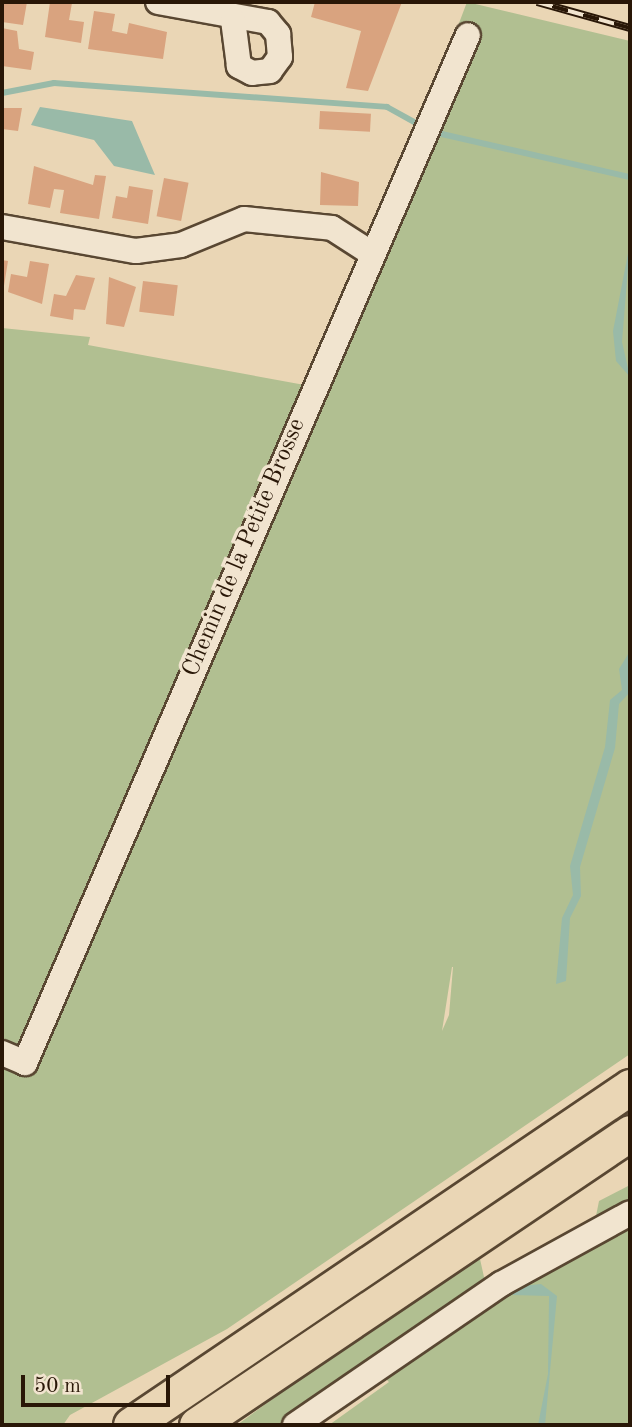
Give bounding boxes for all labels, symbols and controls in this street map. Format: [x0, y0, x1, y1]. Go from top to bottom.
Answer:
street label: Chemin de la Petite Brosse [177, 414, 313, 682]
scale bar [24, 1360, 173, 1404]
text: 50 m [34, 1376, 81, 1397]

